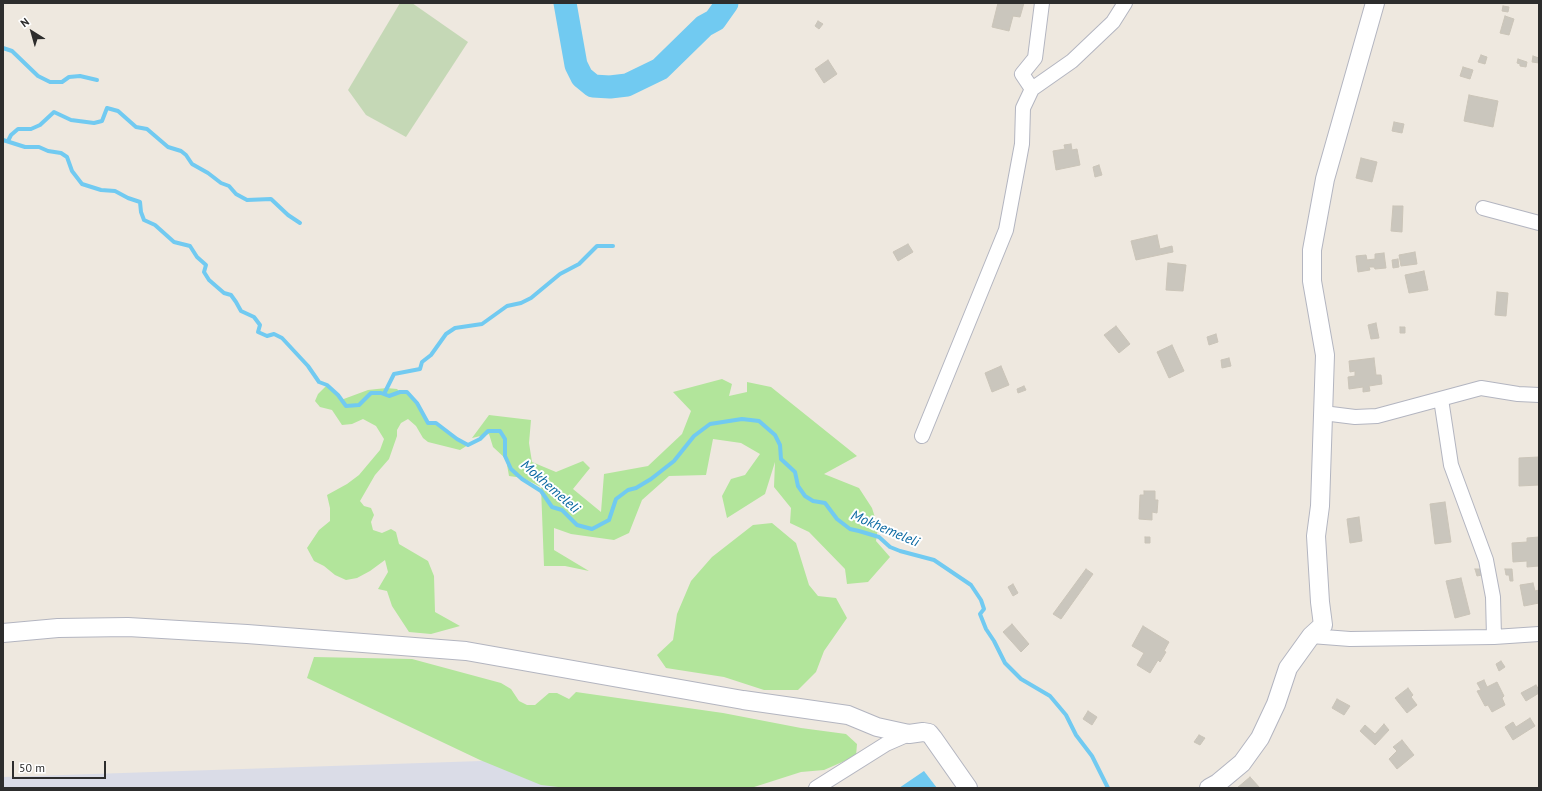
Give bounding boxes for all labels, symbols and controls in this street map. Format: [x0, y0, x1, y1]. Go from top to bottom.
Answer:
north arrow [12, 12, 52, 52]
text: N [18, 15, 32, 30]
water label: Mokhemeleli [517, 457, 583, 517]
water label: Mokhemeleli [848, 507, 922, 551]
scale bar [14, 753, 108, 779]
text: 50 m [19, 760, 45, 775]

